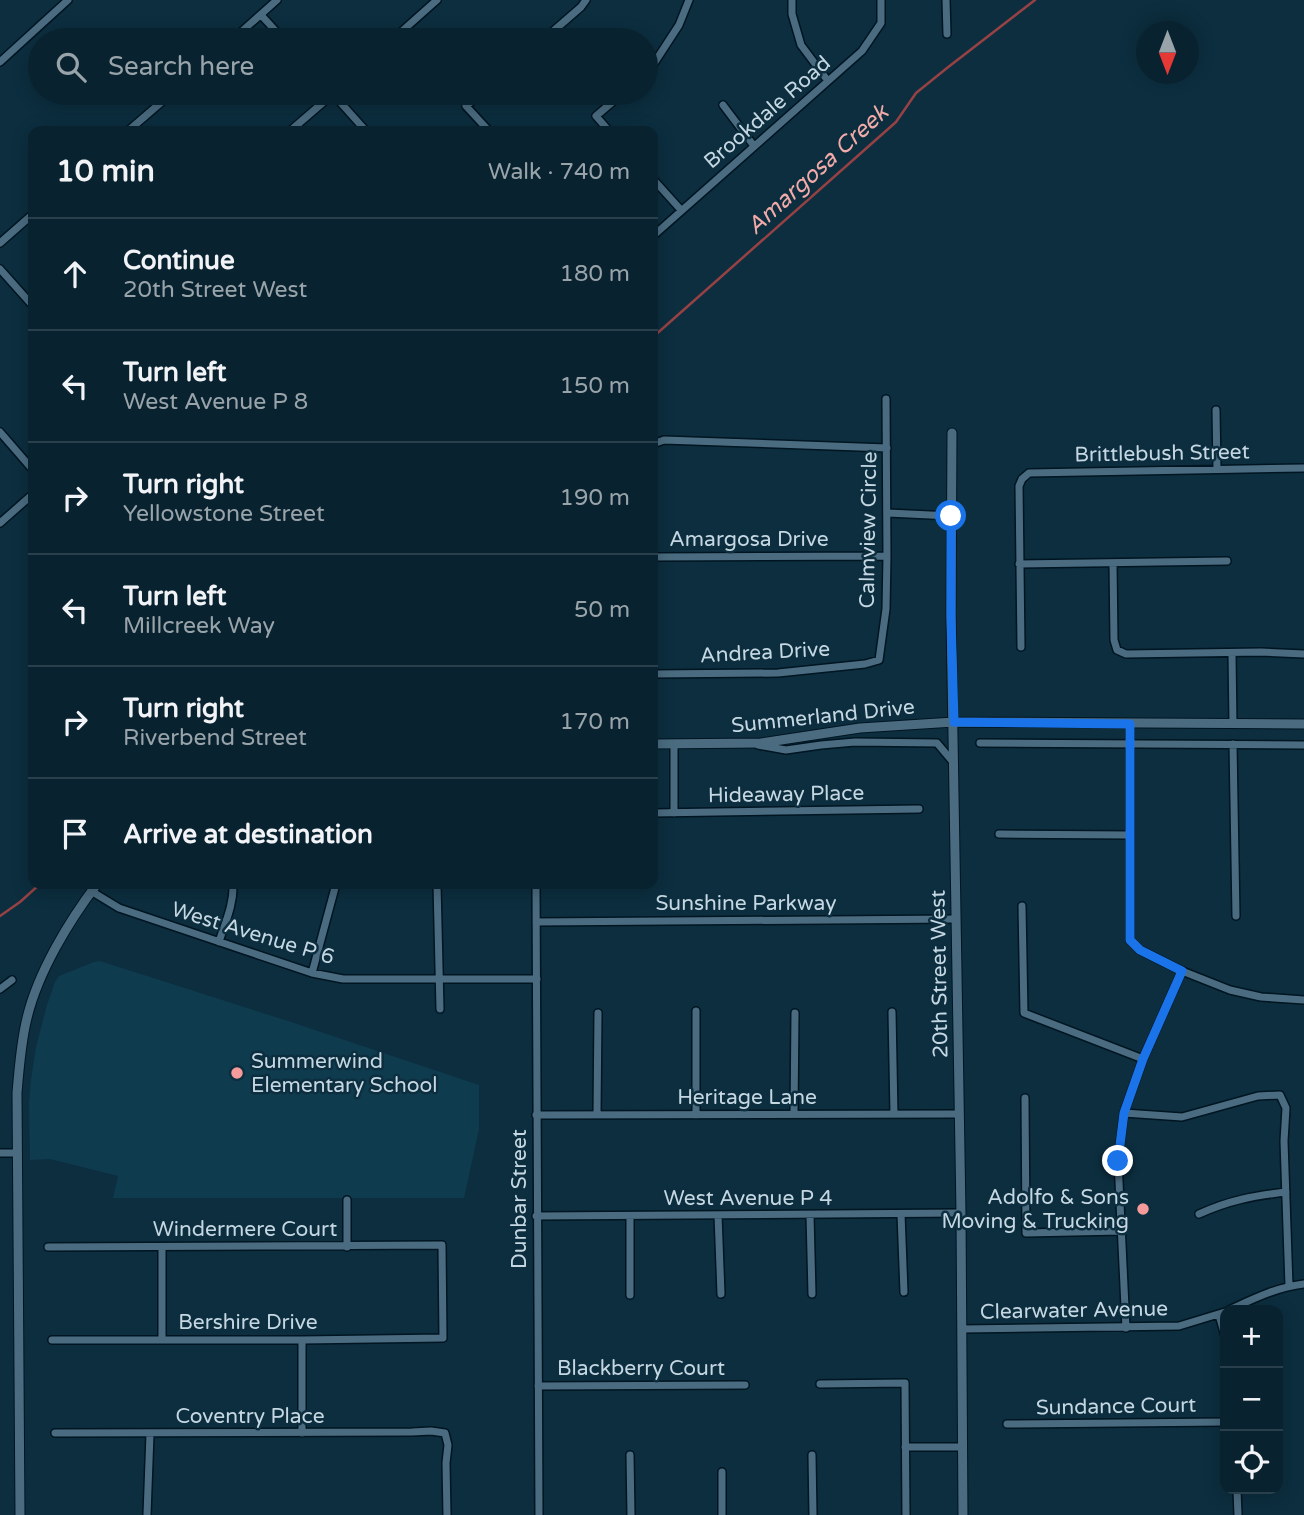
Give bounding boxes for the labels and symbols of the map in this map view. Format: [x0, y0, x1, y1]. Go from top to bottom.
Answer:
north arrow [1136, 21, 1199, 84]
street label: Brookdale Road [699, 51, 836, 174]
water label: Amargosa Creek [741, 98, 895, 241]
street label: Brittlebush Street [1074, 439, 1250, 468]
street label: Calmview Circle [855, 451, 882, 609]
route start [935, 500, 966, 531]
street label: Amargosa Drive [669, 527, 829, 552]
street label: Andrea Drive [699, 637, 831, 668]
street label: Summerland Drive [730, 694, 916, 739]
street label: Hideaway Place [708, 781, 865, 808]
street label: 20th Street West [926, 890, 953, 1058]
street label: Sunshine Parkway [656, 891, 836, 916]
street label: West Avenue P 6 [168, 897, 337, 970]
place label: Summerwind Elementary School [251, 1049, 438, 1098]
marker: Summerwind Elementary School [229, 1065, 245, 1081]
street label: Heritage Lane [677, 1085, 817, 1110]
street label: Dunbar Street [507, 1129, 532, 1269]
route end [1102, 1145, 1133, 1176]
place label: Adolfo & Sons Moving & Trucking [941, 1185, 1129, 1234]
street label: West Avenue P 4 [663, 1186, 833, 1211]
marker: Adolfo & Sons Moving & Trucking [1135, 1201, 1151, 1217]
street label: Windermere Court [153, 1217, 337, 1242]
street label: Clearwater Avenue [980, 1296, 1168, 1325]
street label: Bershire Drive [178, 1310, 318, 1335]
street label: Blackberry Court [557, 1356, 725, 1381]
street label: Sundance Court [1036, 1393, 1196, 1420]
street label: Coventry Place [175, 1404, 325, 1429]

